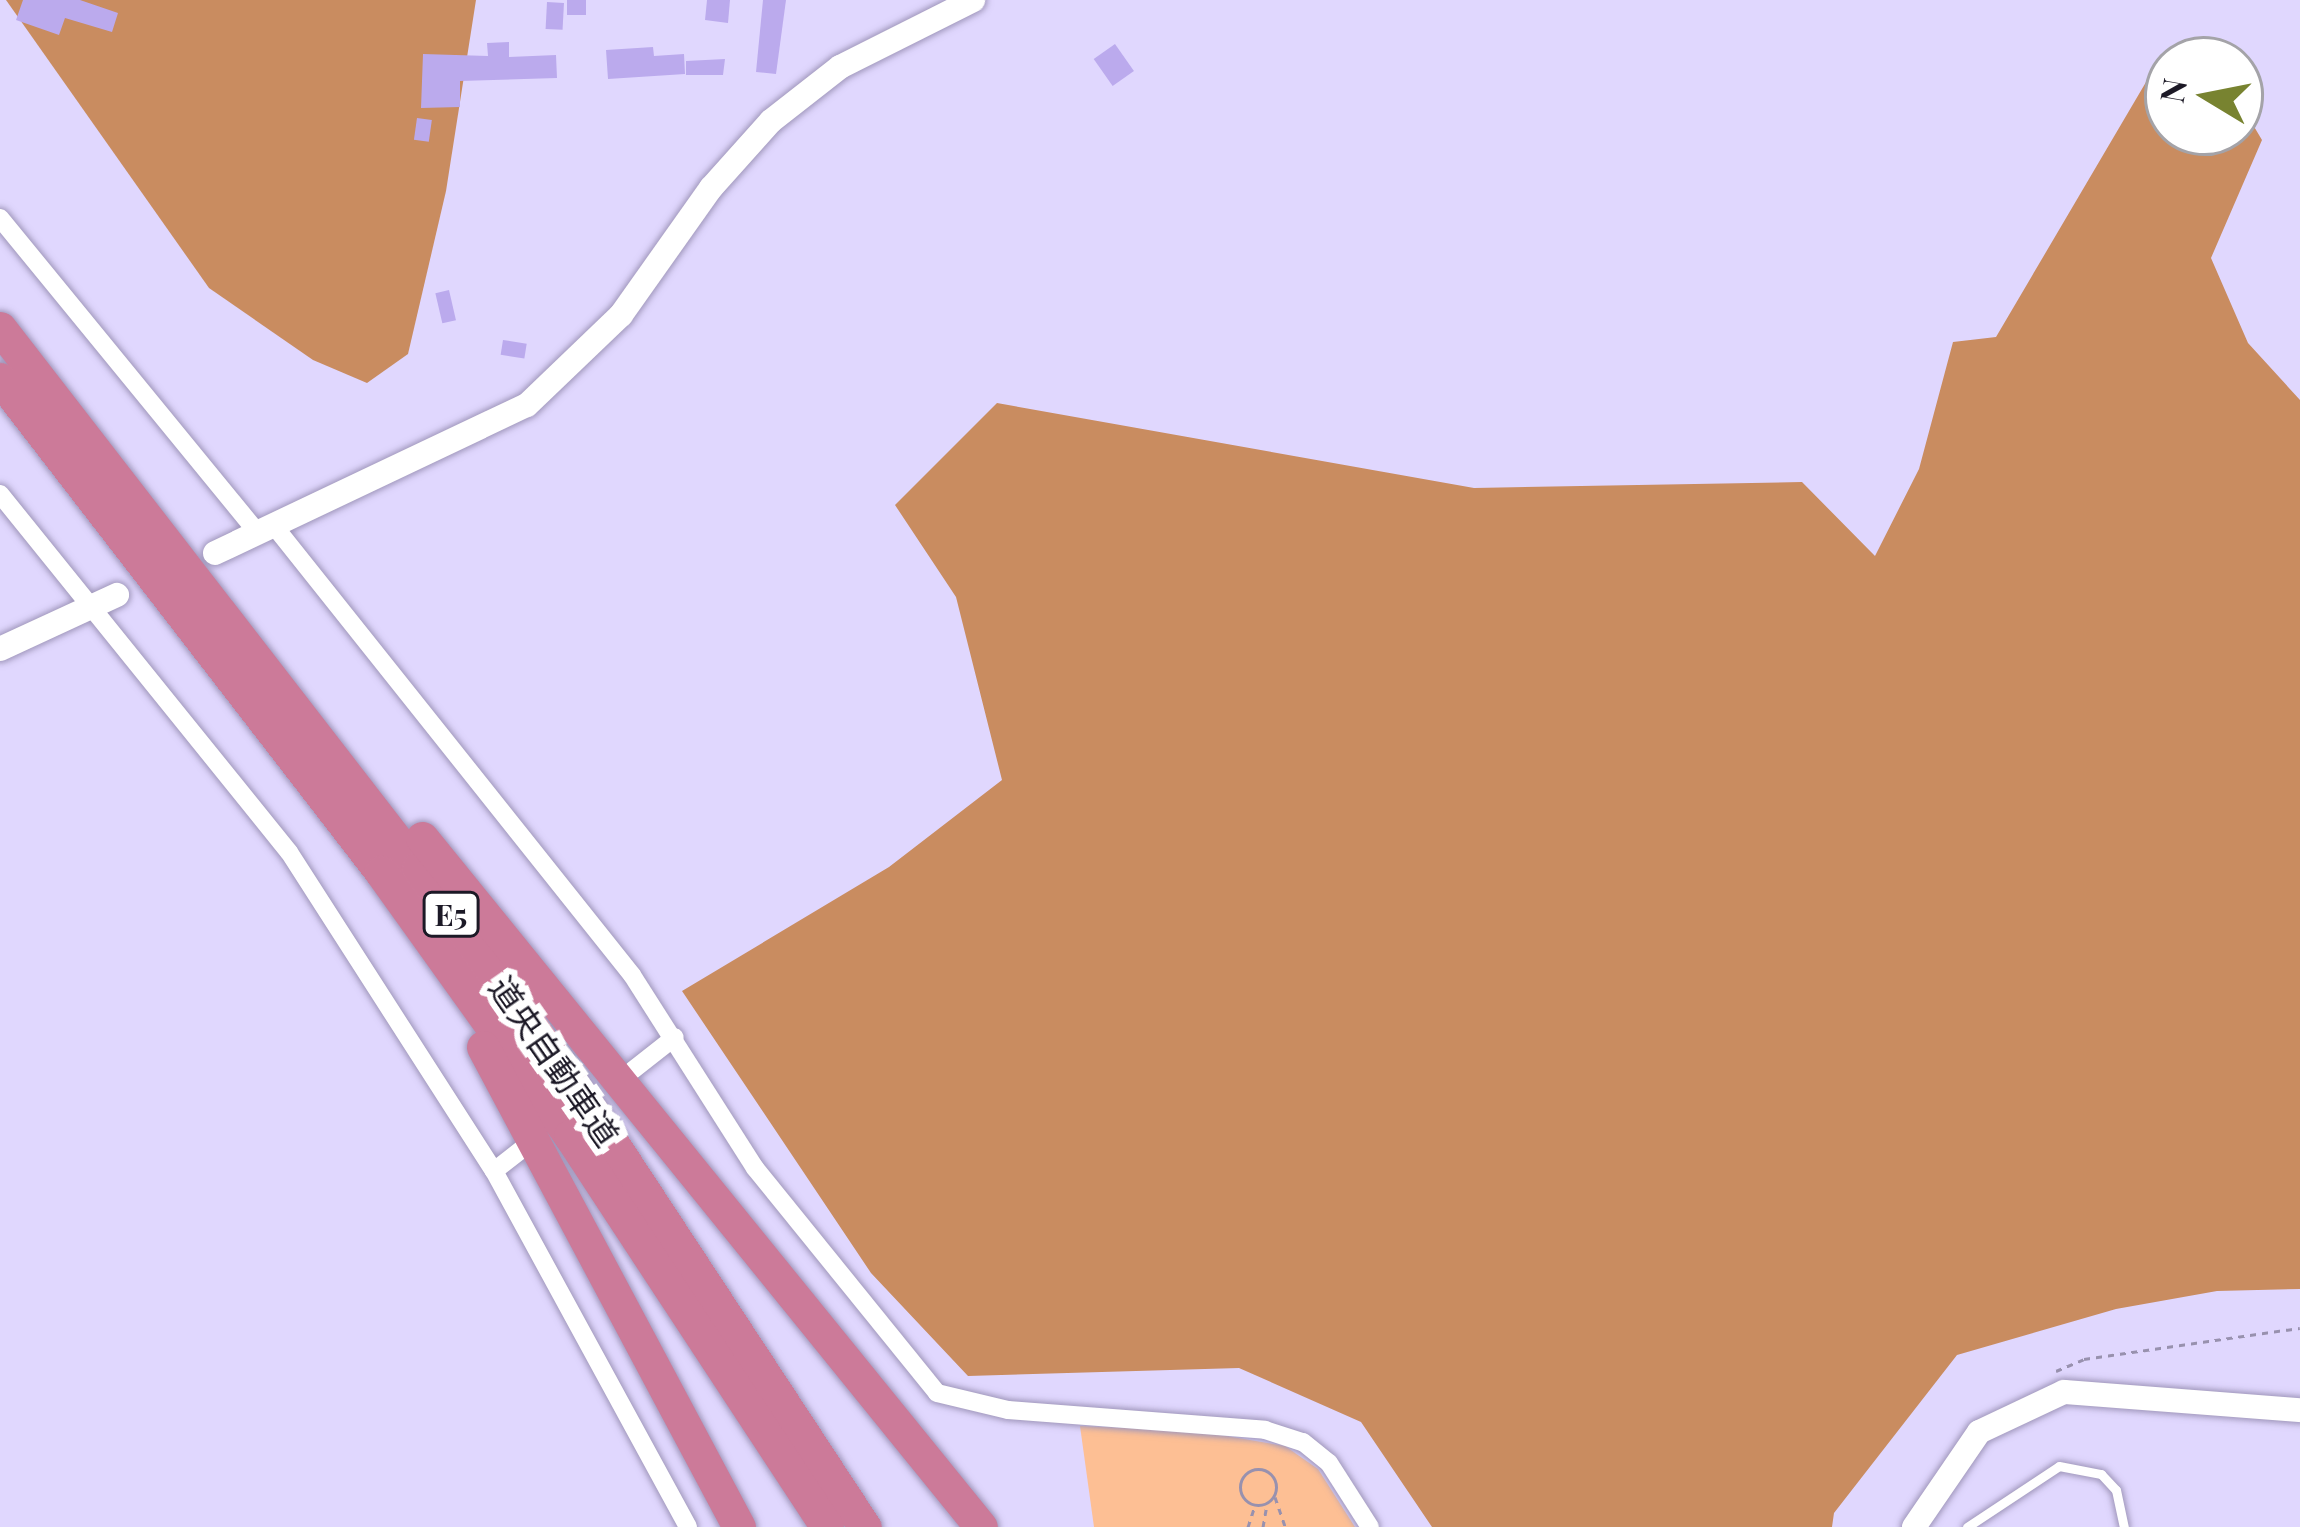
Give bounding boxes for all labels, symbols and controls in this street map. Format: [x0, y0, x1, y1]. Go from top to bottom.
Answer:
north arrow [2144, 36, 2264, 156]
text: N [2148, 75, 2195, 106]
road number: E5 [421, 890, 481, 938]
street label: 道央自動車道 [482, 969, 628, 1153]

